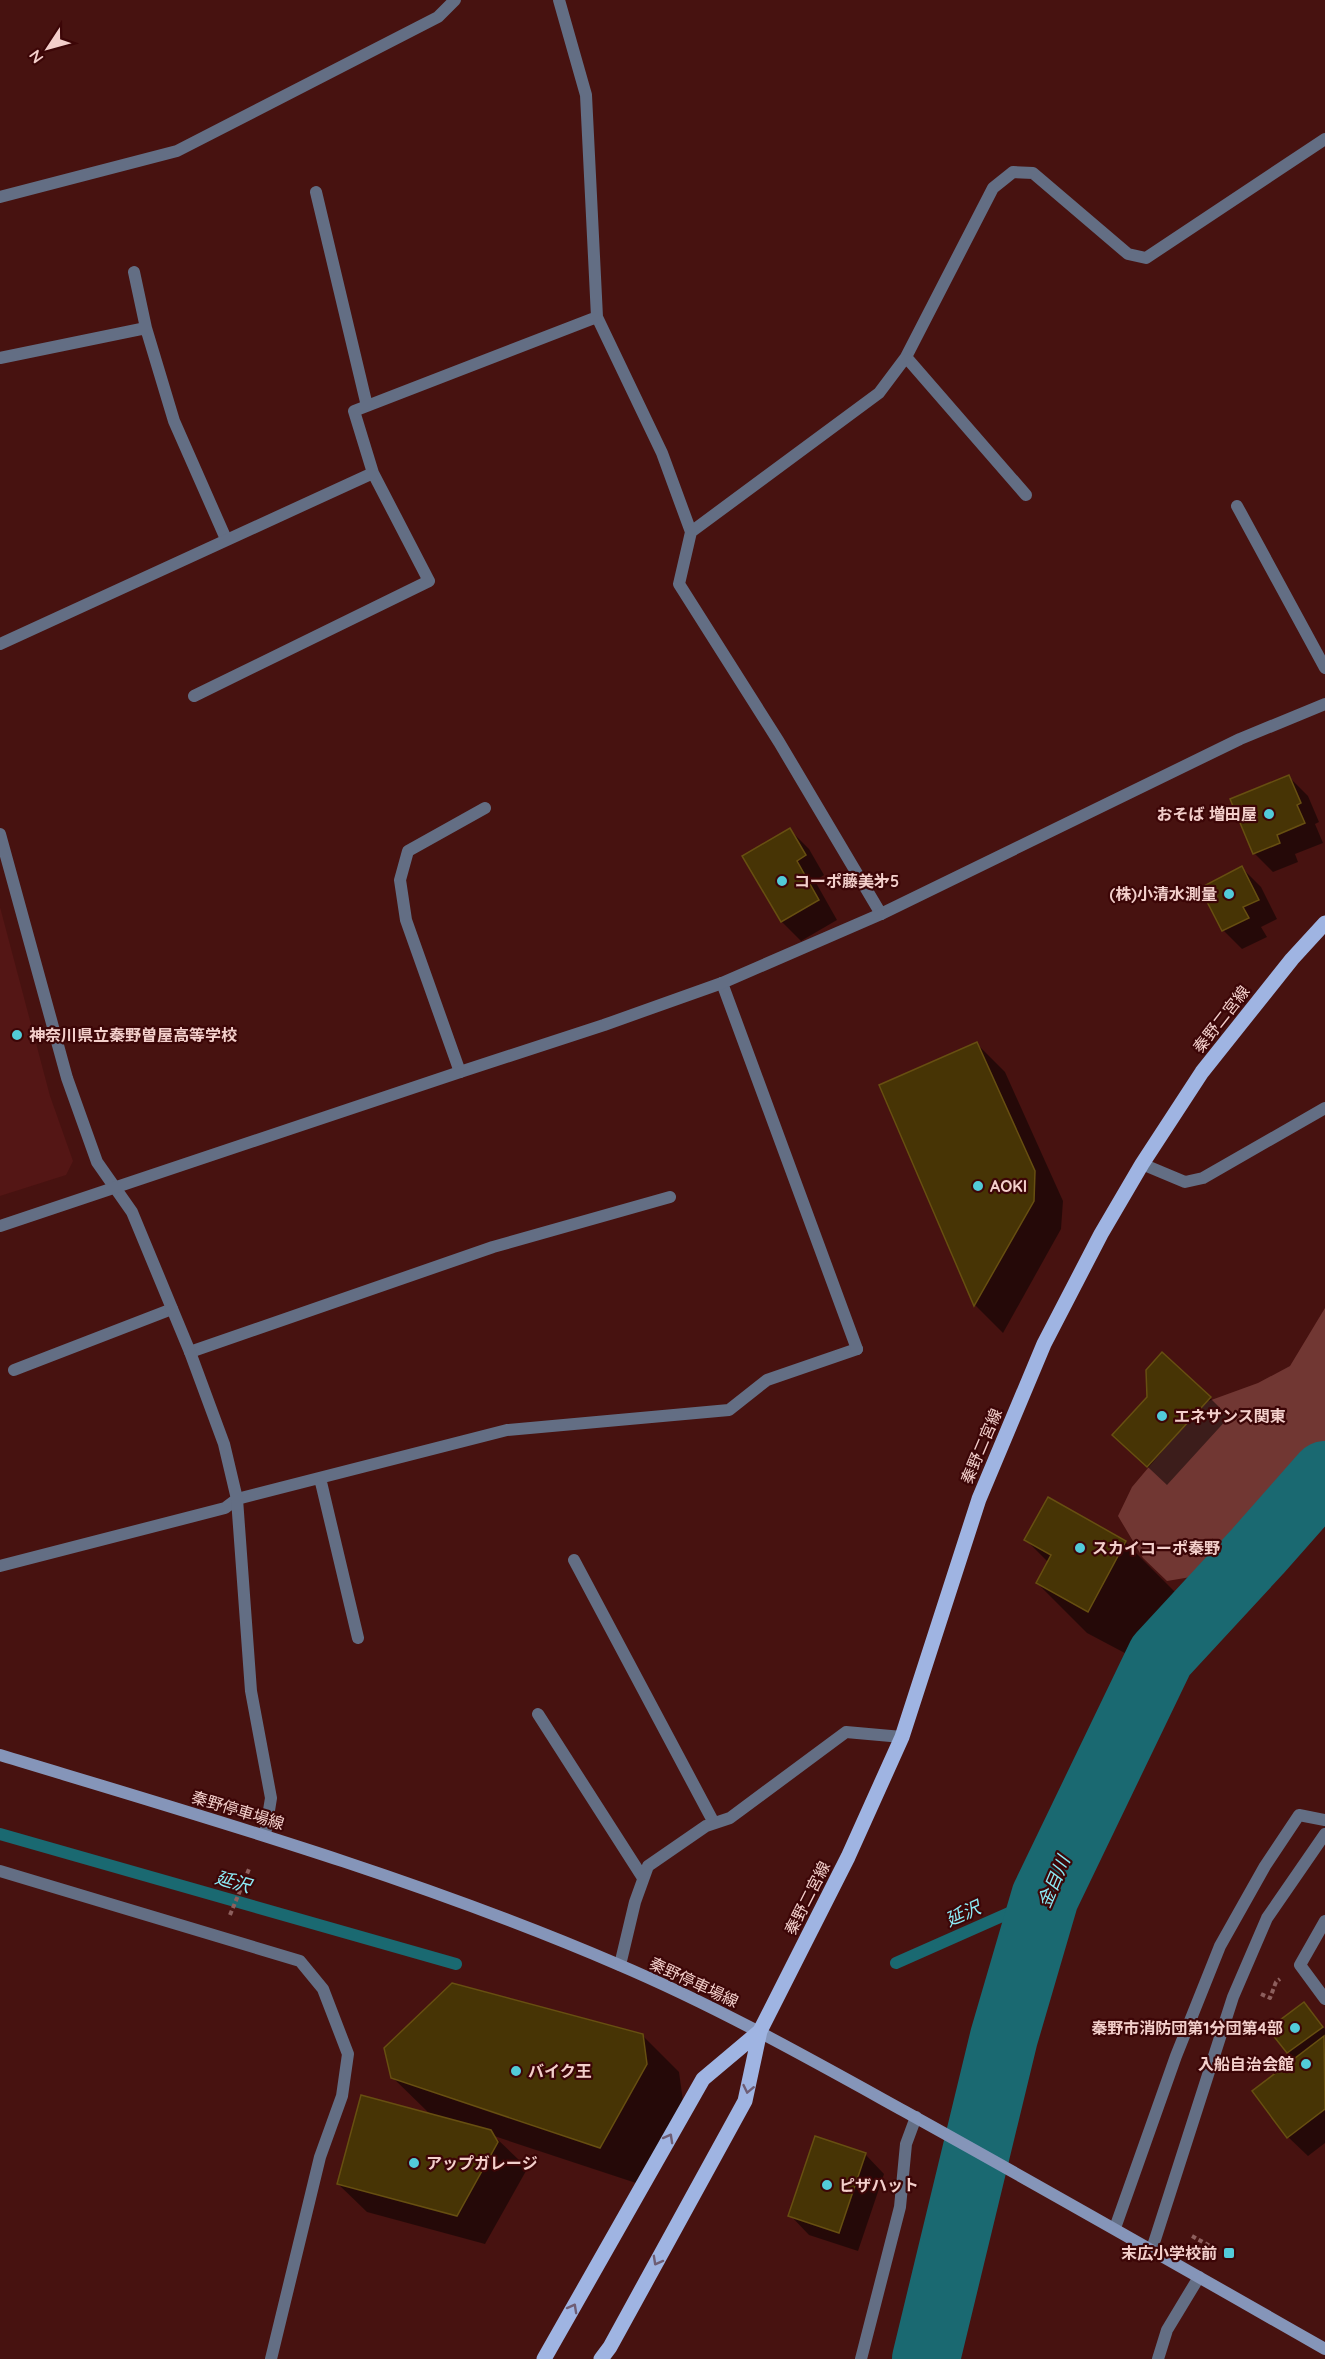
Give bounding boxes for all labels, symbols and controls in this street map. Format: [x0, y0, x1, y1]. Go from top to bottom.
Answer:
north arrow [18, 18, 78, 78]
text: N [24, 46, 47, 67]
place label: おそば 増田屋 [1157, 804, 1257, 824]
marker: おそば 増田屋 [1262, 807, 1276, 821]
place label: コーポ藤美㐧5 [794, 871, 899, 891]
marker: コーポ藤美㐧5 [775, 874, 789, 888]
place label: (株)小清水測量 [1110, 884, 1217, 904]
marker: (株)小清水測量 [1222, 887, 1236, 901]
street label: 秦野二宮線 [1188, 981, 1254, 1057]
place label: 神奈川県立秦野曽屋高等学校 [29, 1025, 237, 1045]
marker: 神奈川県立秦野曽屋高等学校 [10, 1028, 24, 1042]
place label: AOKI [990, 1176, 1027, 1196]
marker: AOKI [971, 1179, 985, 1193]
street label: 秦野二宮線 [956, 1405, 1006, 1487]
place label: エネサンス関東 [1174, 1406, 1286, 1426]
marker: エネサンス関東 [1155, 1409, 1169, 1423]
place label: スカイコーポ秦野 [1092, 1538, 1220, 1558]
marker: スカイコーポ秦野 [1073, 1541, 1087, 1555]
street label: 秦野停車場線 [189, 1786, 287, 1834]
water label: 金目川 [1032, 1851, 1075, 1911]
street label: 秦野二宮線 [780, 1858, 834, 1938]
water label: 延沢 [213, 1866, 256, 1898]
water label: 延沢 [942, 1895, 986, 1931]
street label: 秦野停車場線 [646, 1953, 742, 2011]
place label: 秦野市消防団第1分団第4部 [1091, 2018, 1283, 2038]
marker: 秦野市消防団第1分団第4部 [1288, 2021, 1302, 2035]
place label: 入船自治会館 [1198, 2054, 1294, 2074]
marker: 入船自治会館 [1299, 2057, 1313, 2071]
place label: バイク王 [528, 2061, 592, 2081]
marker: バイク王 [509, 2064, 523, 2078]
one-way arrow [742, 2083, 755, 2093]
one-way arrow [662, 2134, 673, 2144]
place label: アップガレージ [426, 2153, 538, 2173]
marker: アップガレージ [407, 2156, 421, 2170]
place label: ピザハット [839, 2175, 919, 2195]
marker: ピザハット [820, 2178, 834, 2192]
place label: 末広小学校前 [1121, 2243, 1217, 2263]
marker: 末広小学校前 [1222, 2246, 1236, 2260]
one-way arrow [653, 2255, 665, 2265]
one-way arrow [566, 2304, 577, 2314]

